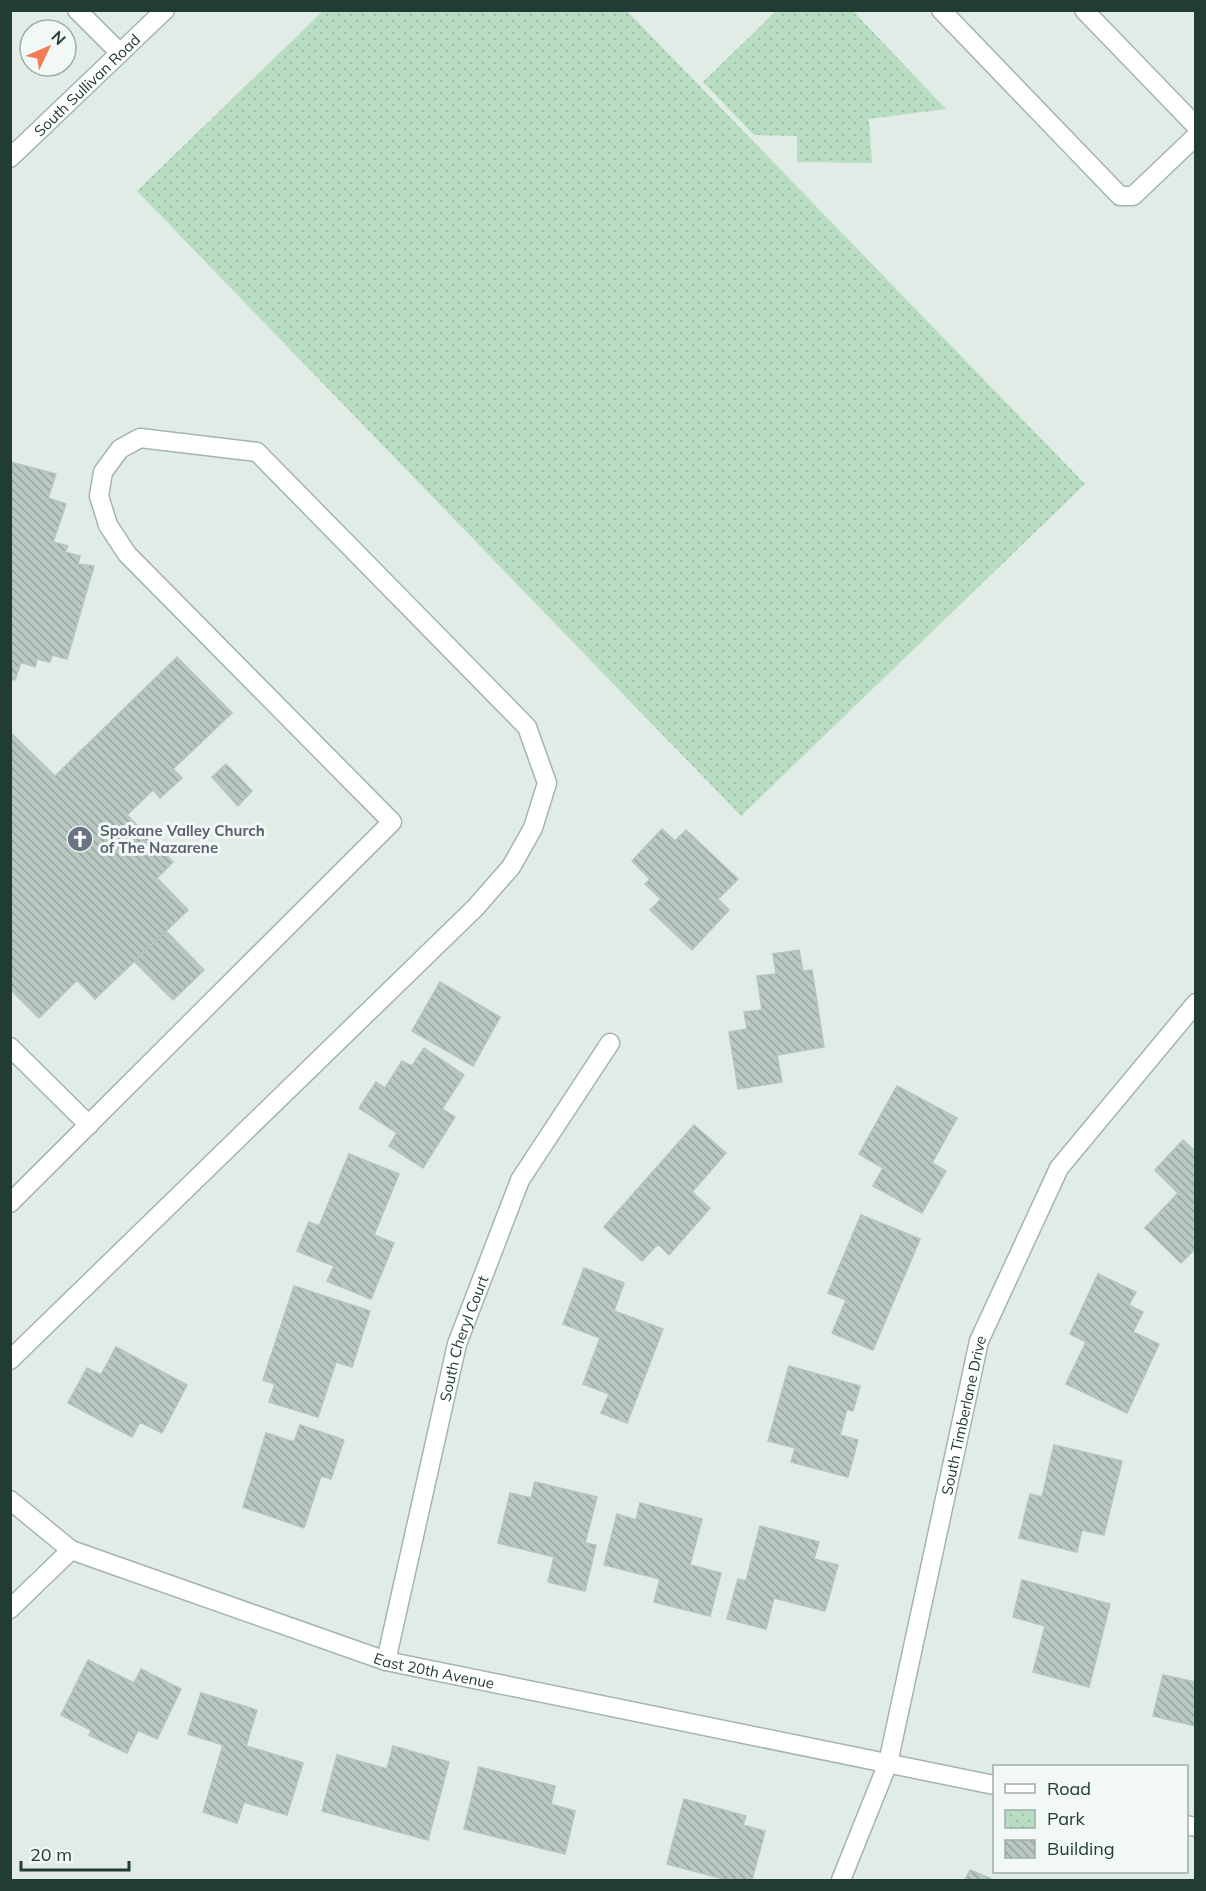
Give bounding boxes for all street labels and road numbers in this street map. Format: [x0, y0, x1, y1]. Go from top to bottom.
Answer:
street label: South Sullivan Road [30, 30, 144, 140]
street label: South Cheryl Court [435, 1273, 492, 1403]
street label: South Timberlane Drive [937, 1332, 990, 1497]
street label: East 20th Avenue [371, 1648, 496, 1692]

